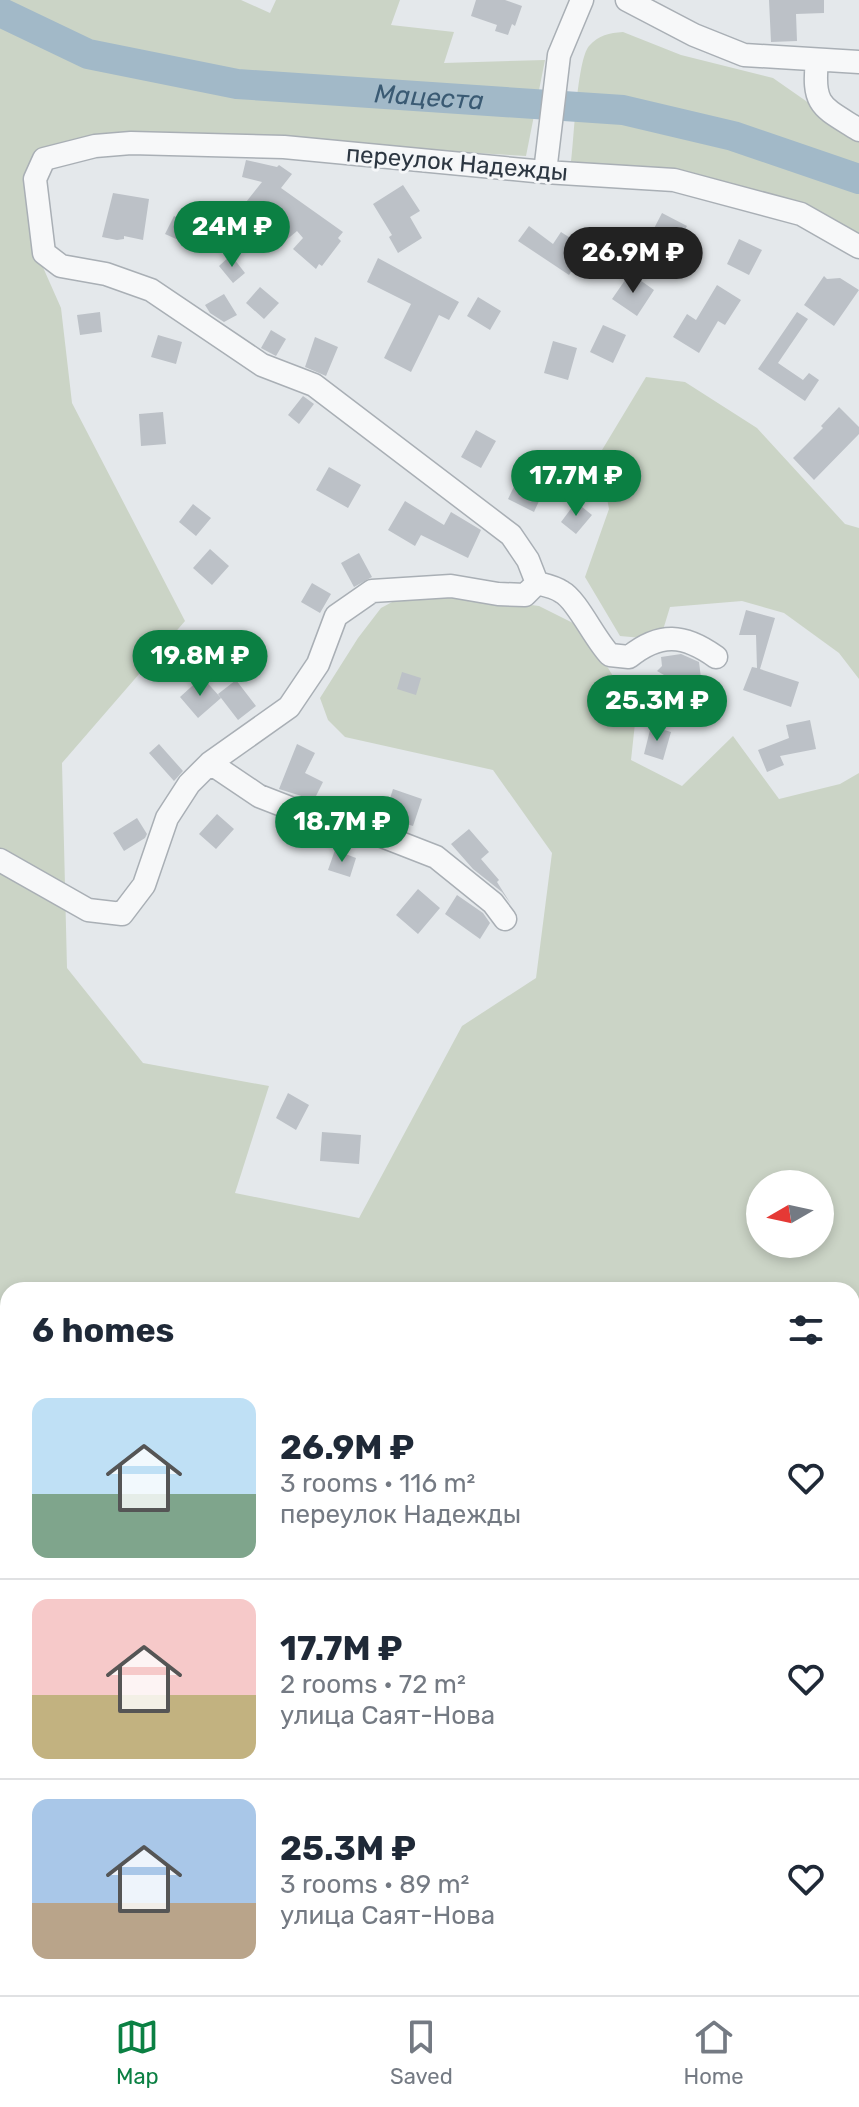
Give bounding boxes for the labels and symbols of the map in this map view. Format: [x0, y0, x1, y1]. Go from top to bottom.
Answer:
water label: Мацеста [373, 78, 485, 116]
street label: переулок Надежды [345, 139, 569, 187]
pin: 24M ₽ [176, 201, 288, 269]
pin: 26.9M ₽ [559, 227, 707, 295]
pin: 17.7M ₽ [502, 450, 650, 518]
pin: 19.8M ₽ [126, 630, 274, 698]
pin: 25.3M ₽ [583, 675, 731, 743]
pin: 18.7M ₽ [268, 796, 416, 864]
north arrow [746, 1170, 834, 1258]

